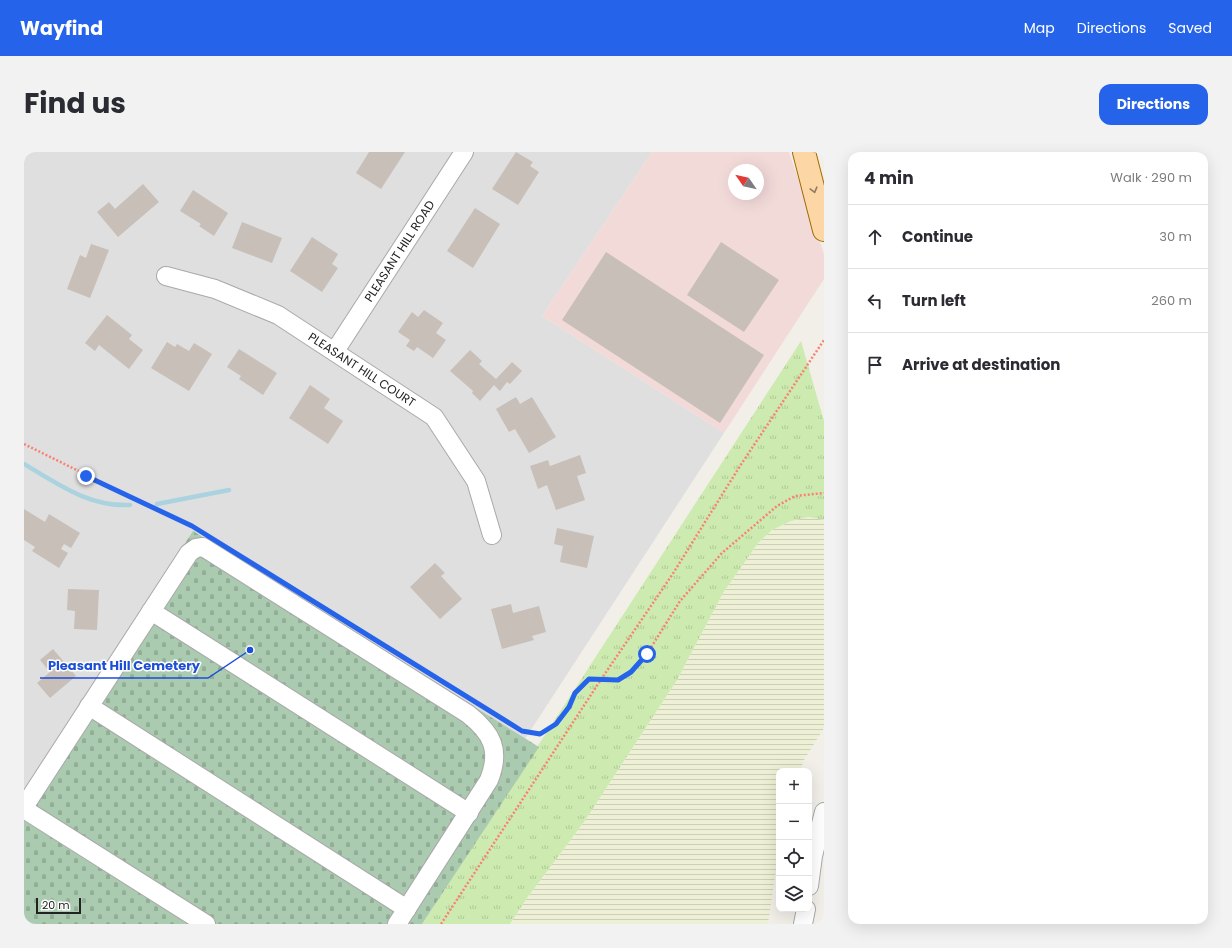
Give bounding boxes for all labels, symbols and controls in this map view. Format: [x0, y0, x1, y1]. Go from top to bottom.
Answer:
text: Wayfind [20, 15, 103, 42]
text: Map [1024, 18, 1055, 38]
text: Directions [1077, 18, 1146, 38]
text: Saved [1168, 18, 1212, 38]
text: Find us [24, 84, 126, 123]
button: Directions [1099, 84, 1208, 125]
north arrow [728, 164, 764, 200]
text: 4 min [864, 166, 914, 190]
text: Walk · 290 m [1110, 168, 1192, 187]
one-way arrow [809, 187, 817, 193]
street label: PLEASANT HILL ROAD [360, 197, 438, 305]
icon: ahead [864, 226, 886, 248]
text: Continue [902, 226, 973, 247]
text: 30 m [1159, 227, 1192, 246]
icon: left [864, 290, 886, 312]
text: Turn left [902, 290, 966, 311]
text: 260 m [1151, 291, 1192, 310]
street label: PLEASANT HILL COURT [305, 328, 420, 411]
icon: arrive [864, 354, 886, 376]
text: Arrive at destination [902, 354, 1060, 375]
route end [77, 467, 95, 485]
route start [638, 645, 656, 663]
callout: Pleasant Hill Cemetery [40, 653, 208, 678]
text: Pleasant Hill Cemetery [48, 656, 201, 675]
map controls [776, 768, 812, 912]
button: + [776, 768, 812, 804]
button: − [776, 804, 812, 840]
button: locate [776, 840, 812, 876]
button: layers [776, 876, 812, 912]
scale bar [36, 896, 81, 915]
text: 20 m [42, 897, 70, 913]

